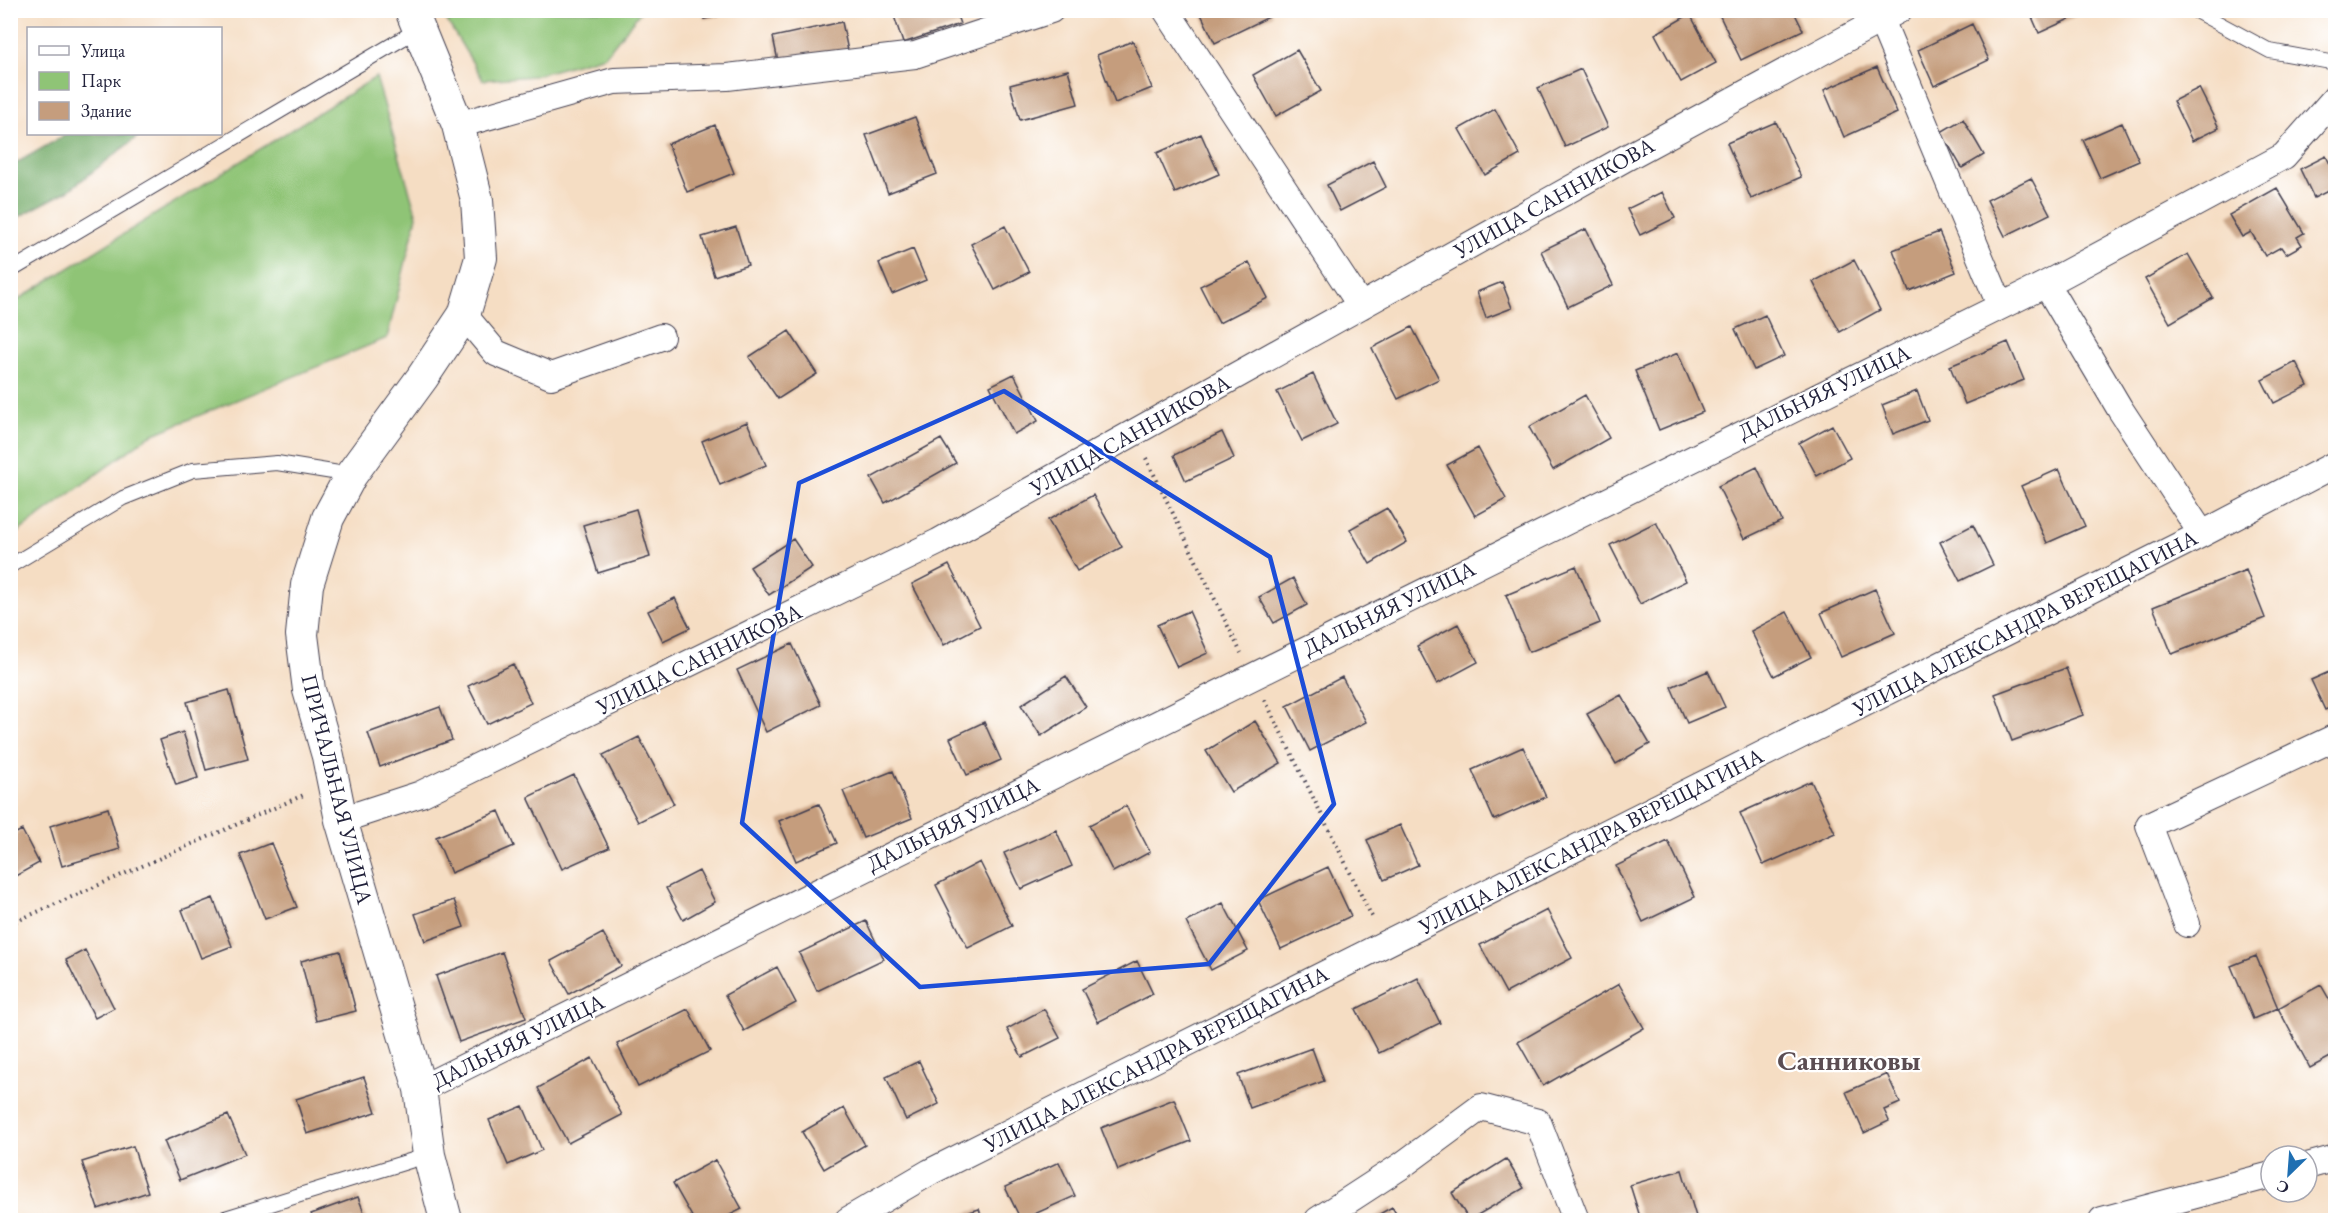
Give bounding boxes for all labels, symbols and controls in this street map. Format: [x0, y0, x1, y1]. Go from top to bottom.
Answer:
legend [27, 27, 222, 135]
text: Улица [80, 39, 126, 62]
text: Парк [81, 69, 121, 92]
text: Здание [81, 99, 131, 122]
street label: УЛИЦА САННИКОВА [1448, 130, 1660, 266]
street label: ДАЛЬНЯЯ УЛИЦА [1733, 337, 1916, 446]
street label: УЛИЦА САННИКОВА [1024, 367, 1236, 503]
street label: УЛИЦА АЛЕКСАНДРА ВЕРЕЩАГИНА [1847, 523, 2203, 723]
street label: ДАЛЬНЯЯ УЛИЦА [1298, 553, 1481, 662]
street label: УЛИЦА САННИКОВА [591, 596, 807, 722]
street label: ПРИЧАЛЬНАЯ УЛИЦА [294, 671, 380, 908]
street label: УЛИЦА АЛЕКСАНДРА ВЕРЕЩАГИНА [1413, 741, 1769, 941]
street label: ДАЛЬНЯЯ УЛИЦА [862, 769, 1045, 878]
street label: УЛИЦА АЛЕКСАНДРА ВЕРЕЩАГИНА [978, 959, 1334, 1159]
street label: ДАЛЬНЯЯ УЛИЦА [427, 986, 610, 1095]
district label: Санниковы [1777, 1042, 1921, 1078]
north arrow [2259, 1144, 2319, 1204]
text: С [2273, 1175, 2292, 1199]

